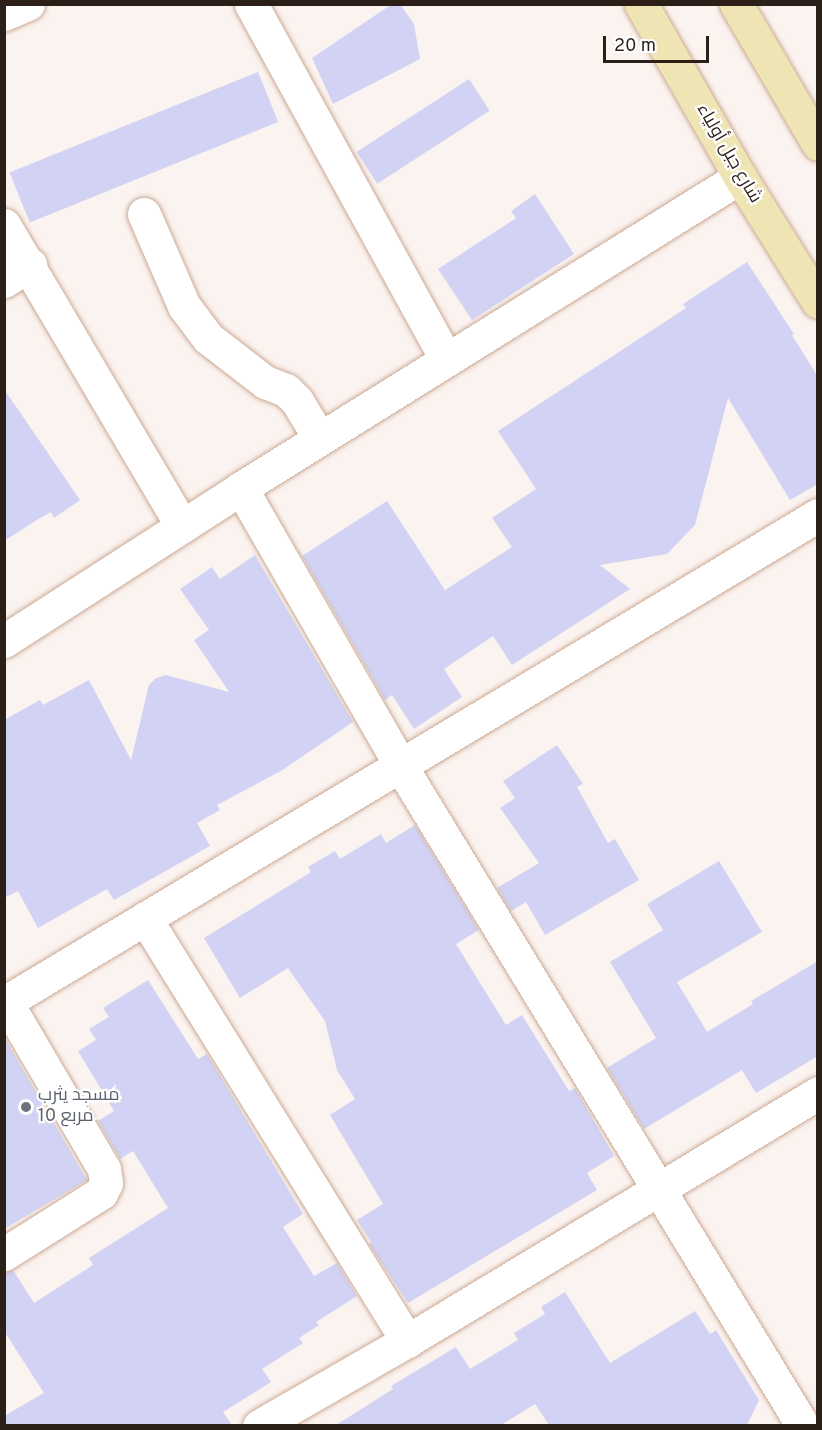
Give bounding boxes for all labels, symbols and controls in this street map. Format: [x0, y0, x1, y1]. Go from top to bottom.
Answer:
scale bar [606, 24, 712, 62]
text: 20 m [614, 35, 656, 58]
street label: شارع جبل أولياء [691, 100, 765, 208]
place label: مسجد يثرب مربع 10 [38, 1086, 119, 1128]
marker: مسجد يثرب مربع 10 [19, 1100, 33, 1114]

